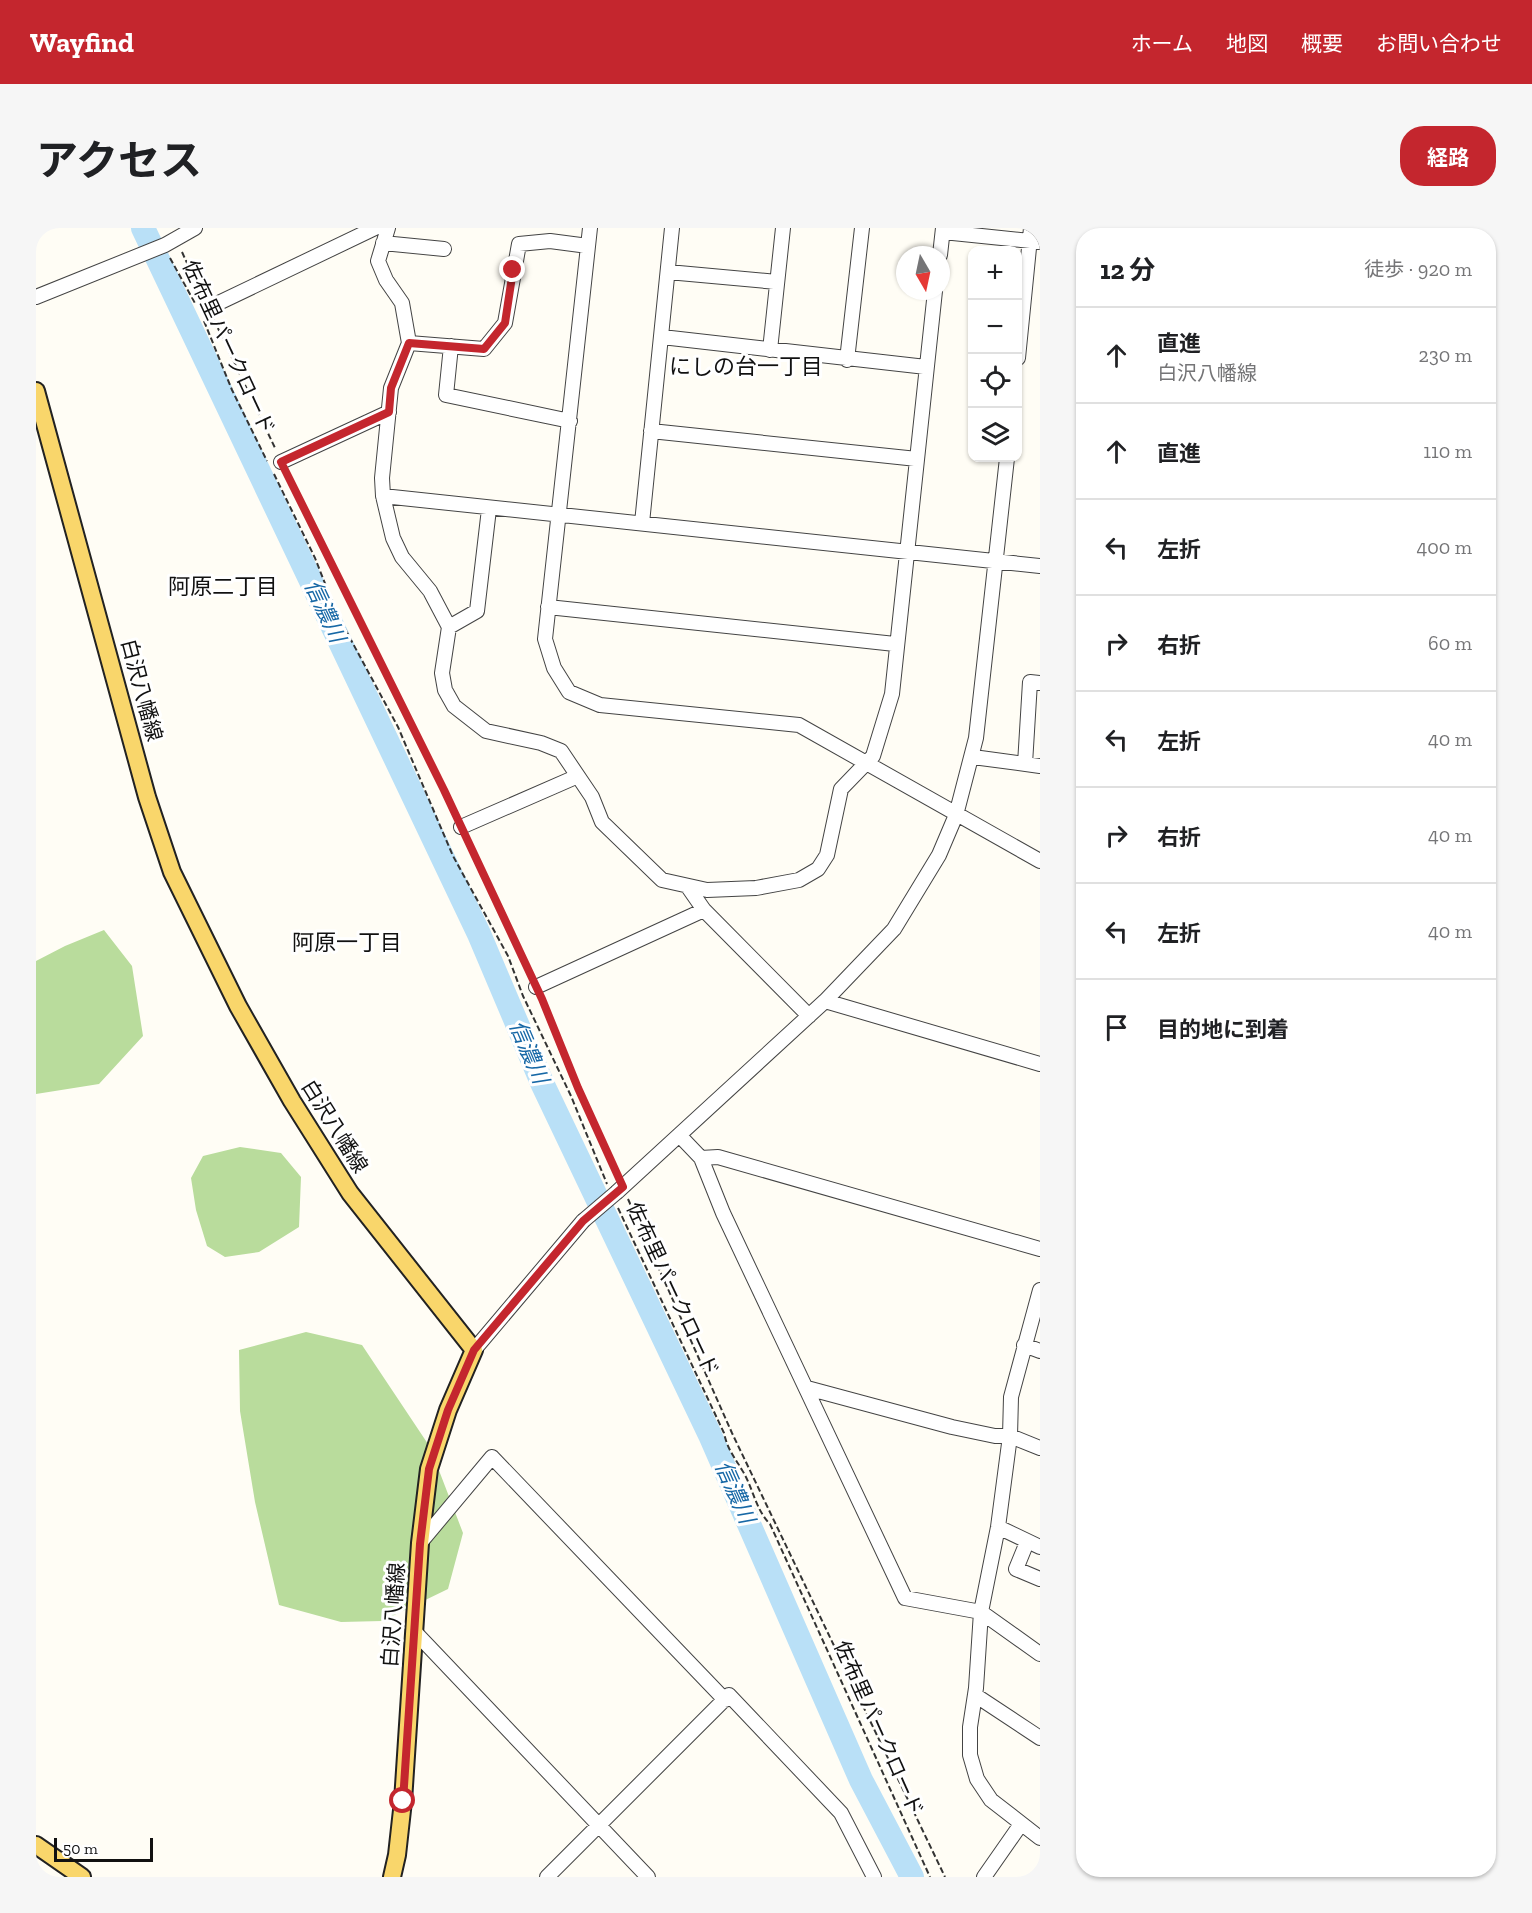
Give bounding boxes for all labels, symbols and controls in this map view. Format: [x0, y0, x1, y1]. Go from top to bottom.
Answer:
text: Wayfind [30, 26, 134, 59]
text: ホーム [1131, 31, 1193, 56]
text: 地図 [1226, 31, 1268, 56]
text: 概要 [1301, 31, 1343, 56]
text: お問い合わせ [1376, 31, 1502, 56]
button: 経路 [1400, 126, 1496, 186]
text: アクセス [36, 135, 202, 186]
north arrow [896, 246, 950, 300]
map controls [968, 246, 1022, 462]
button: + [968, 246, 1022, 300]
text: 12 分 [1100, 254, 1155, 286]
street label: 佐布里パークロード [178, 256, 280, 438]
route end [499, 256, 525, 282]
text: 徒歩 · 920 m [1364, 257, 1472, 281]
button: − [968, 300, 1022, 354]
text: 直進 [1157, 330, 1201, 357]
icon: ahead [1100, 339, 1133, 372]
text: 230 m [1419, 343, 1472, 367]
district label: にしの台一丁目 [669, 353, 823, 380]
button: locate [968, 354, 1022, 408]
text: 白沢八幡線 [1157, 361, 1257, 385]
button: layers [968, 408, 1022, 462]
icon: ahead [1100, 435, 1133, 468]
text: 110 m [1423, 439, 1472, 463]
text: 直進 [1157, 440, 1201, 467]
icon: left [1100, 531, 1133, 564]
text: 400 m [1416, 535, 1472, 559]
text: 左折 [1157, 536, 1201, 563]
district label: 阿原二丁目 [168, 573, 278, 600]
water label: 信濃川 [299, 575, 352, 648]
icon: right [1100, 627, 1133, 660]
text: 60 m [1428, 631, 1472, 655]
text: 右折 [1157, 632, 1201, 659]
street label: 白沢八幡線 [116, 636, 168, 744]
icon: left [1100, 723, 1133, 756]
text: 40 m [1428, 727, 1472, 751]
text: 左折 [1157, 728, 1201, 755]
icon: right [1100, 819, 1133, 852]
text: 40 m [1428, 823, 1472, 847]
text: 右折 [1157, 824, 1201, 851]
icon: left [1100, 915, 1133, 948]
text: 40 m [1428, 919, 1472, 943]
text: 左折 [1157, 920, 1201, 947]
district label: 阿原一丁目 [292, 929, 402, 956]
icon: arrive [1100, 1011, 1133, 1044]
water label: 信濃川 [504, 1016, 555, 1089]
text: 目的地に到着 [1157, 1016, 1289, 1043]
street label: 白沢八幡線 [297, 1075, 373, 1177]
street label: 佐布里パークロード [622, 1198, 724, 1380]
water label: 信濃川 [709, 1456, 762, 1529]
street label: 白沢八幡線 [377, 1562, 409, 1668]
street label: 佐布里パークロード [829, 1637, 929, 1819]
route start [389, 1787, 415, 1813]
scale bar [54, 1835, 153, 1862]
text: 50 m [63, 1839, 98, 1858]

